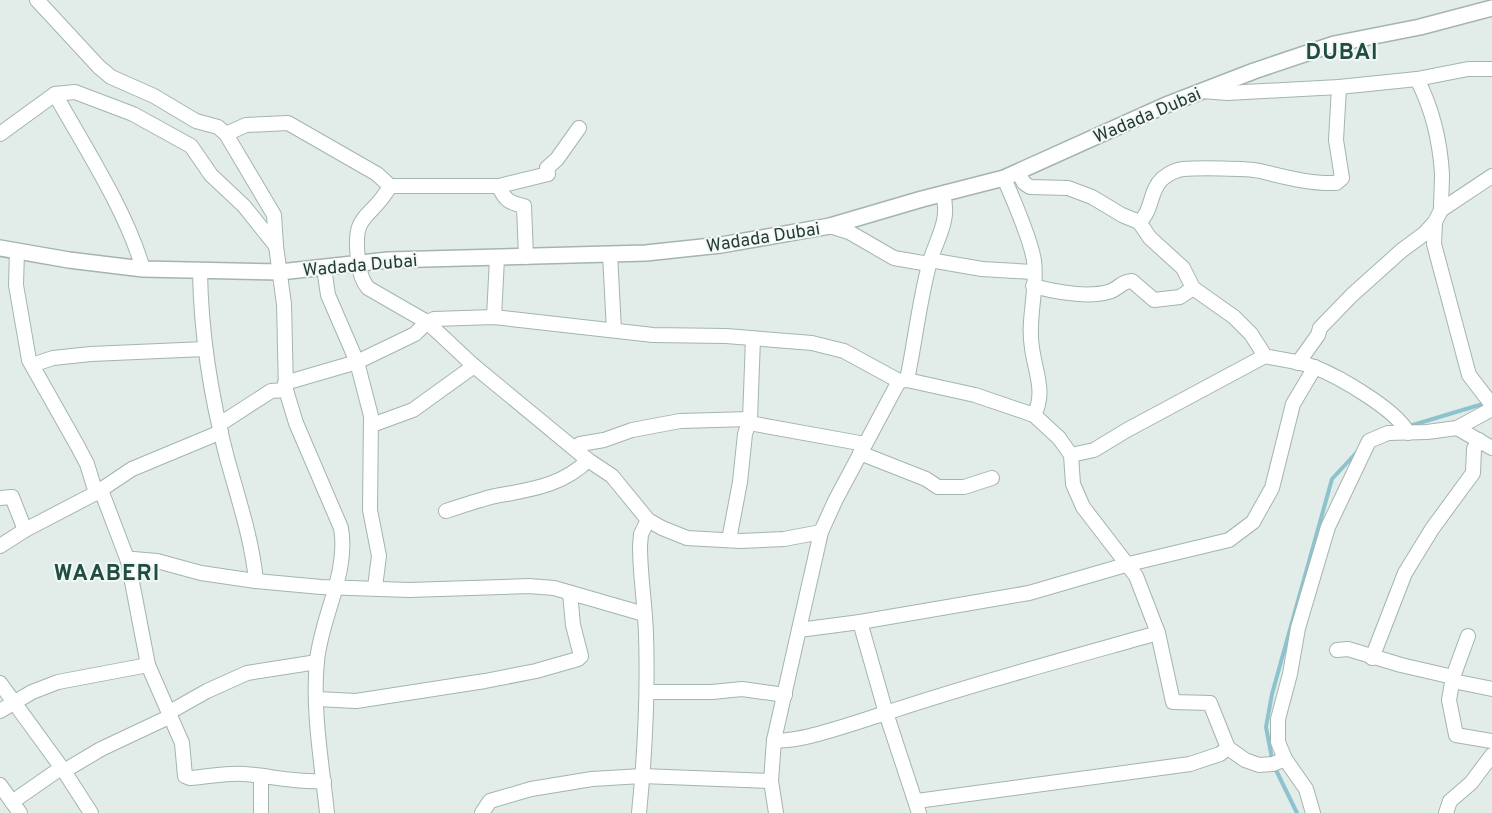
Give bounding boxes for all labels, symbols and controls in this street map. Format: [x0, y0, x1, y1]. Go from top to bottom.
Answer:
district label: DUBAI [1306, 40, 1378, 67]
street label: Wadada Dubai [1090, 83, 1205, 149]
street label: Wadada Dubai [705, 218, 822, 259]
street label: Wadada Dubai [302, 250, 418, 283]
district label: WAABERI [54, 561, 160, 588]

